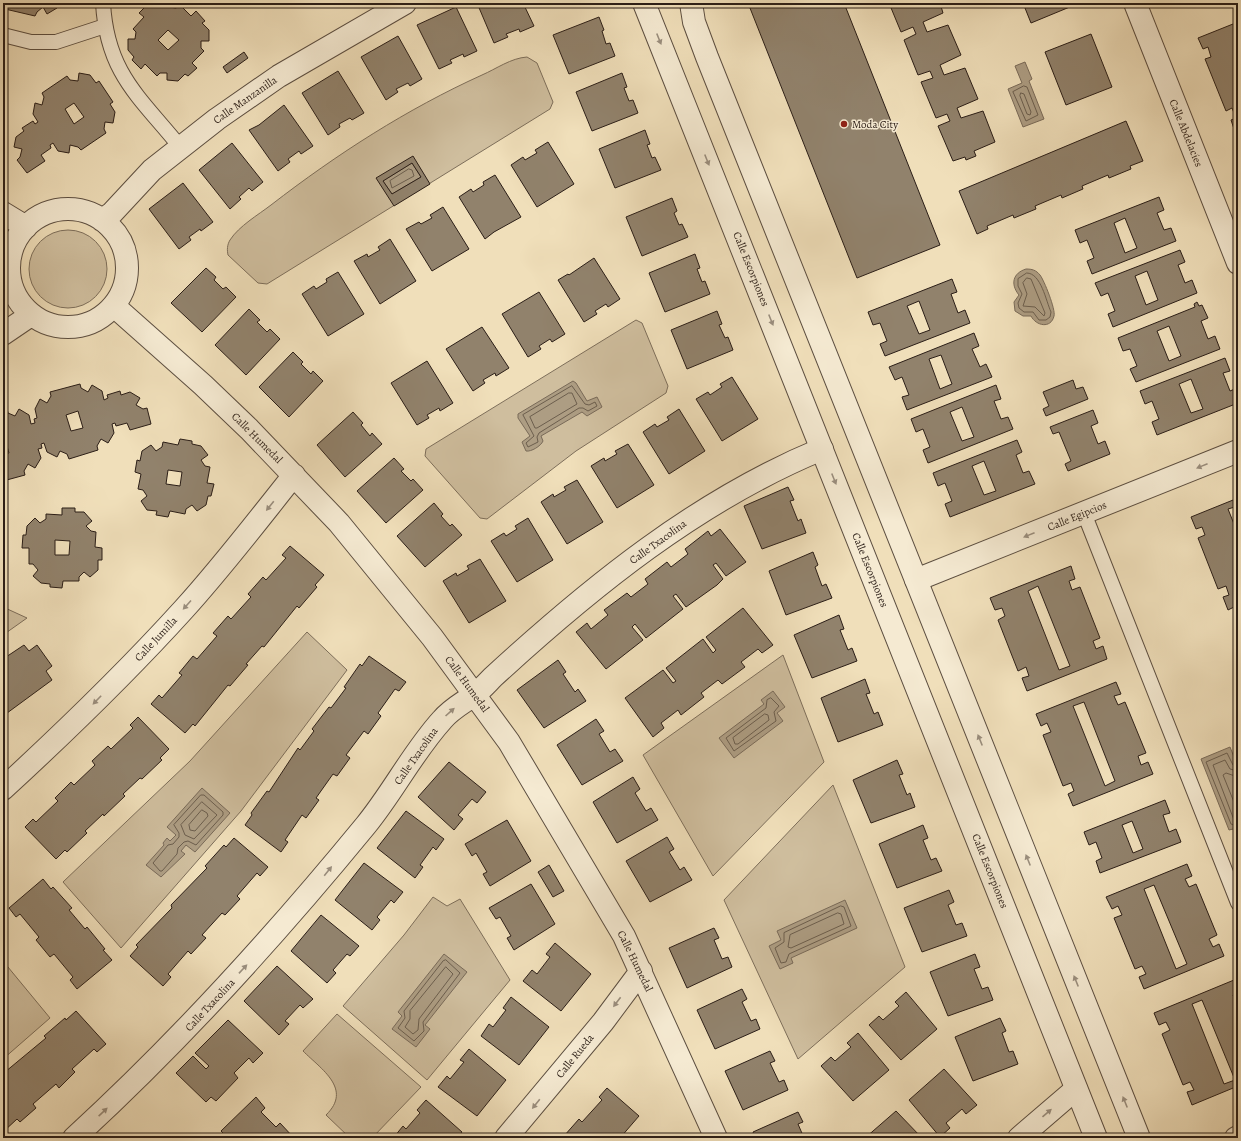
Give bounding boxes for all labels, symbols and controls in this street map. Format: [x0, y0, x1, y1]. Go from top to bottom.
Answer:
one-way arrow [657, 33, 663, 45]
street label: Calle Manzanilla [210, 72, 281, 128]
street label: Calle Abdelacíes [1166, 97, 1206, 169]
place label: Moda City [852, 117, 898, 132]
marker: Moda City [839, 119, 849, 129]
one-way arrow [705, 154, 711, 166]
street label: Calle Escorpiones [729, 229, 773, 309]
one-way arrow [768, 314, 774, 326]
street label: Calle Humedal [228, 409, 286, 467]
one-way arrow [1195, 463, 1207, 469]
one-way arrow [832, 474, 838, 486]
street label: Calle Egipcios [1045, 497, 1109, 535]
one-way arrow [266, 500, 274, 511]
street label: Calle Txacolina [626, 516, 690, 568]
street label: Calle Escorpiones [848, 530, 892, 610]
one-way arrow [1023, 532, 1035, 538]
one-way arrow [183, 601, 192, 610]
street label: Calle Jumilla [131, 613, 181, 665]
street label: Calle Humedal [441, 653, 493, 716]
one-way arrow [92, 695, 102, 705]
one-way arrow [445, 708, 455, 717]
street label: Calle Txacolina [391, 723, 442, 788]
one-way arrow [977, 734, 983, 745]
street label: Calle Escorpiones [968, 831, 1012, 911]
one-way arrow [1025, 854, 1031, 866]
one-way arrow [324, 865, 333, 876]
street label: Calle Humedal [614, 928, 656, 994]
one-way arrow [239, 964, 248, 974]
street label: Calle Txacolina [182, 975, 239, 1035]
one-way arrow [1073, 975, 1079, 987]
one-way arrow [613, 997, 622, 1008]
street label: Calle Rueda [553, 1030, 598, 1081]
one-way arrow [1121, 1095, 1127, 1107]
one-way arrow [532, 1098, 541, 1109]
one-way arrow [98, 1107, 108, 1116]
one-way arrow [1042, 1109, 1053, 1118]

